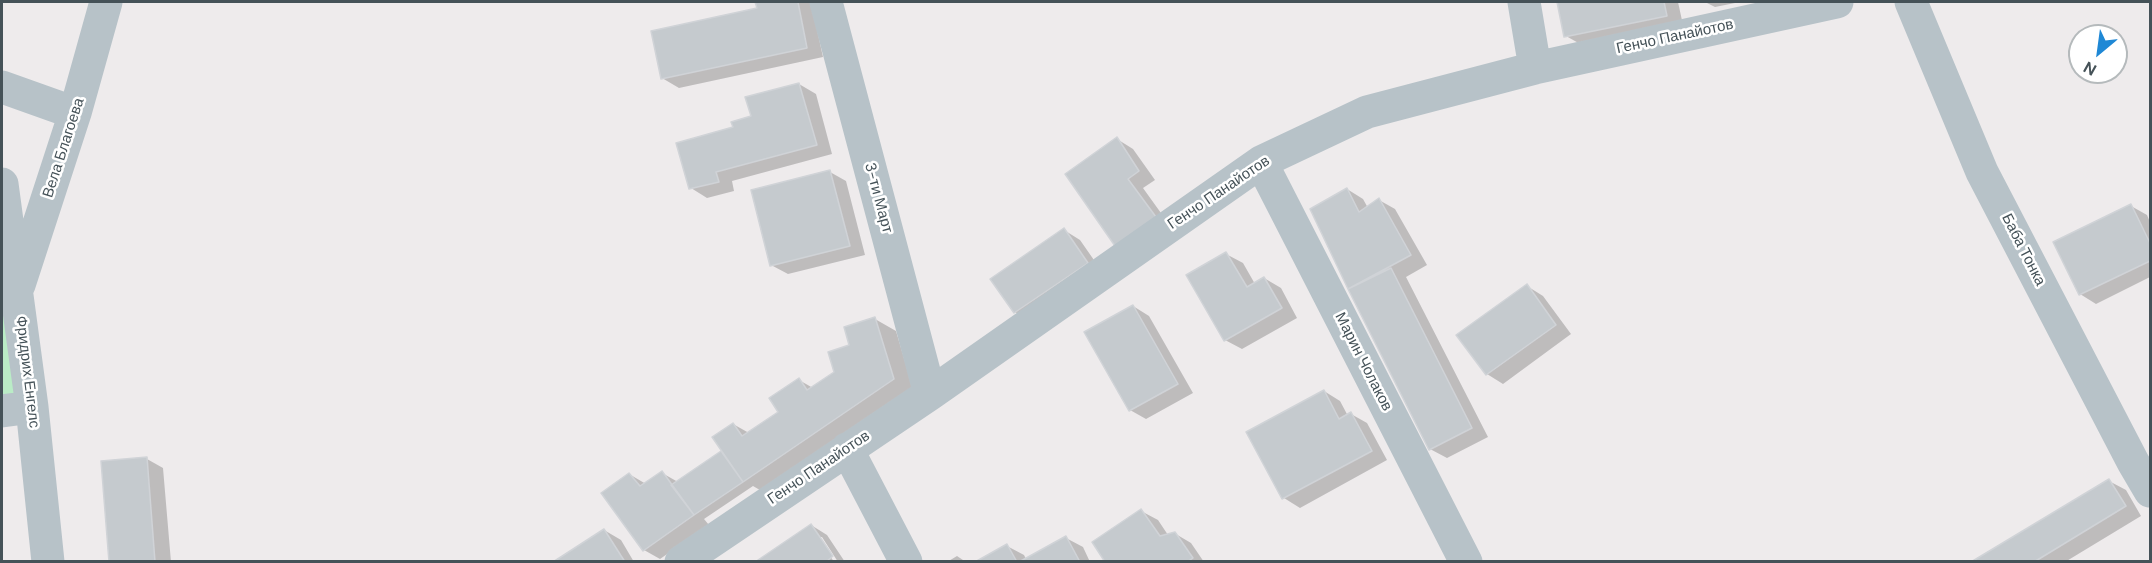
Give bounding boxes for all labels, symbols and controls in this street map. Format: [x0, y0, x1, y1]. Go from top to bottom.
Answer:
street label: Генчо Панайотов [1615, 16, 1735, 58]
north arrow [2068, 24, 2128, 84]
text: N [2080, 56, 2100, 80]
street label: Вела Благоева [39, 96, 89, 200]
street label: Генчо Панайотов [1165, 152, 1273, 234]
street label: 3-ти Март [860, 161, 896, 235]
street label: Баба Тонка [1997, 211, 2049, 289]
street label: Марин Чолаков [1330, 310, 1396, 414]
street label: Фридрих Енгелс [11, 315, 43, 429]
street label: Генчо Панайотов [765, 427, 873, 509]

